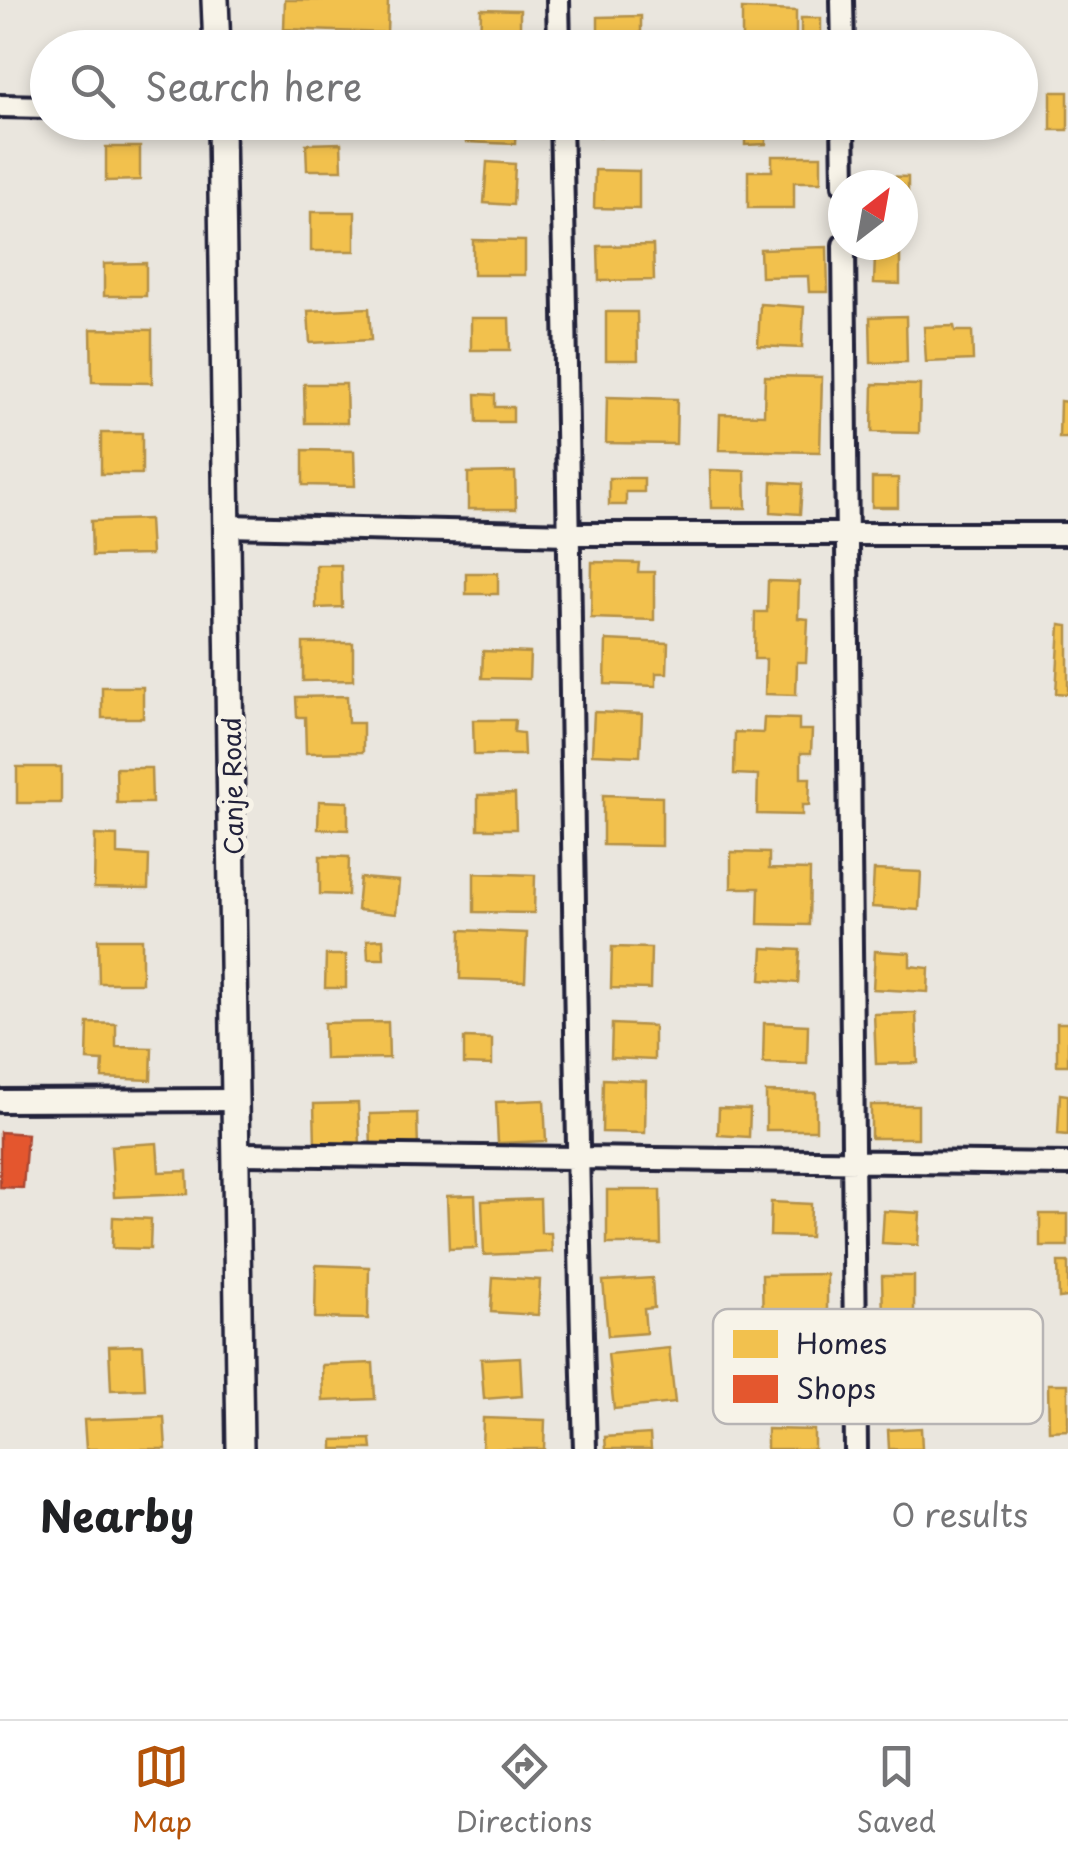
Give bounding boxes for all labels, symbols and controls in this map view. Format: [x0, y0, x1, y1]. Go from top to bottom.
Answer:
search box [30, 30, 1038, 140]
text: Search here [145, 57, 362, 114]
icon: search [65, 58, 120, 113]
north arrow [828, 170, 918, 260]
street label: Canje Road [212, 717, 252, 855]
legend [713, 1309, 1043, 1424]
text: Homes [796, 1321, 887, 1364]
text: Shops [796, 1366, 876, 1409]
text: Nearby [40, 1483, 194, 1546]
text: 0 results [892, 1490, 1028, 1538]
tab: Map [132, 1739, 192, 1842]
tab: Directions [456, 1739, 592, 1842]
tab: Saved [856, 1739, 936, 1842]

